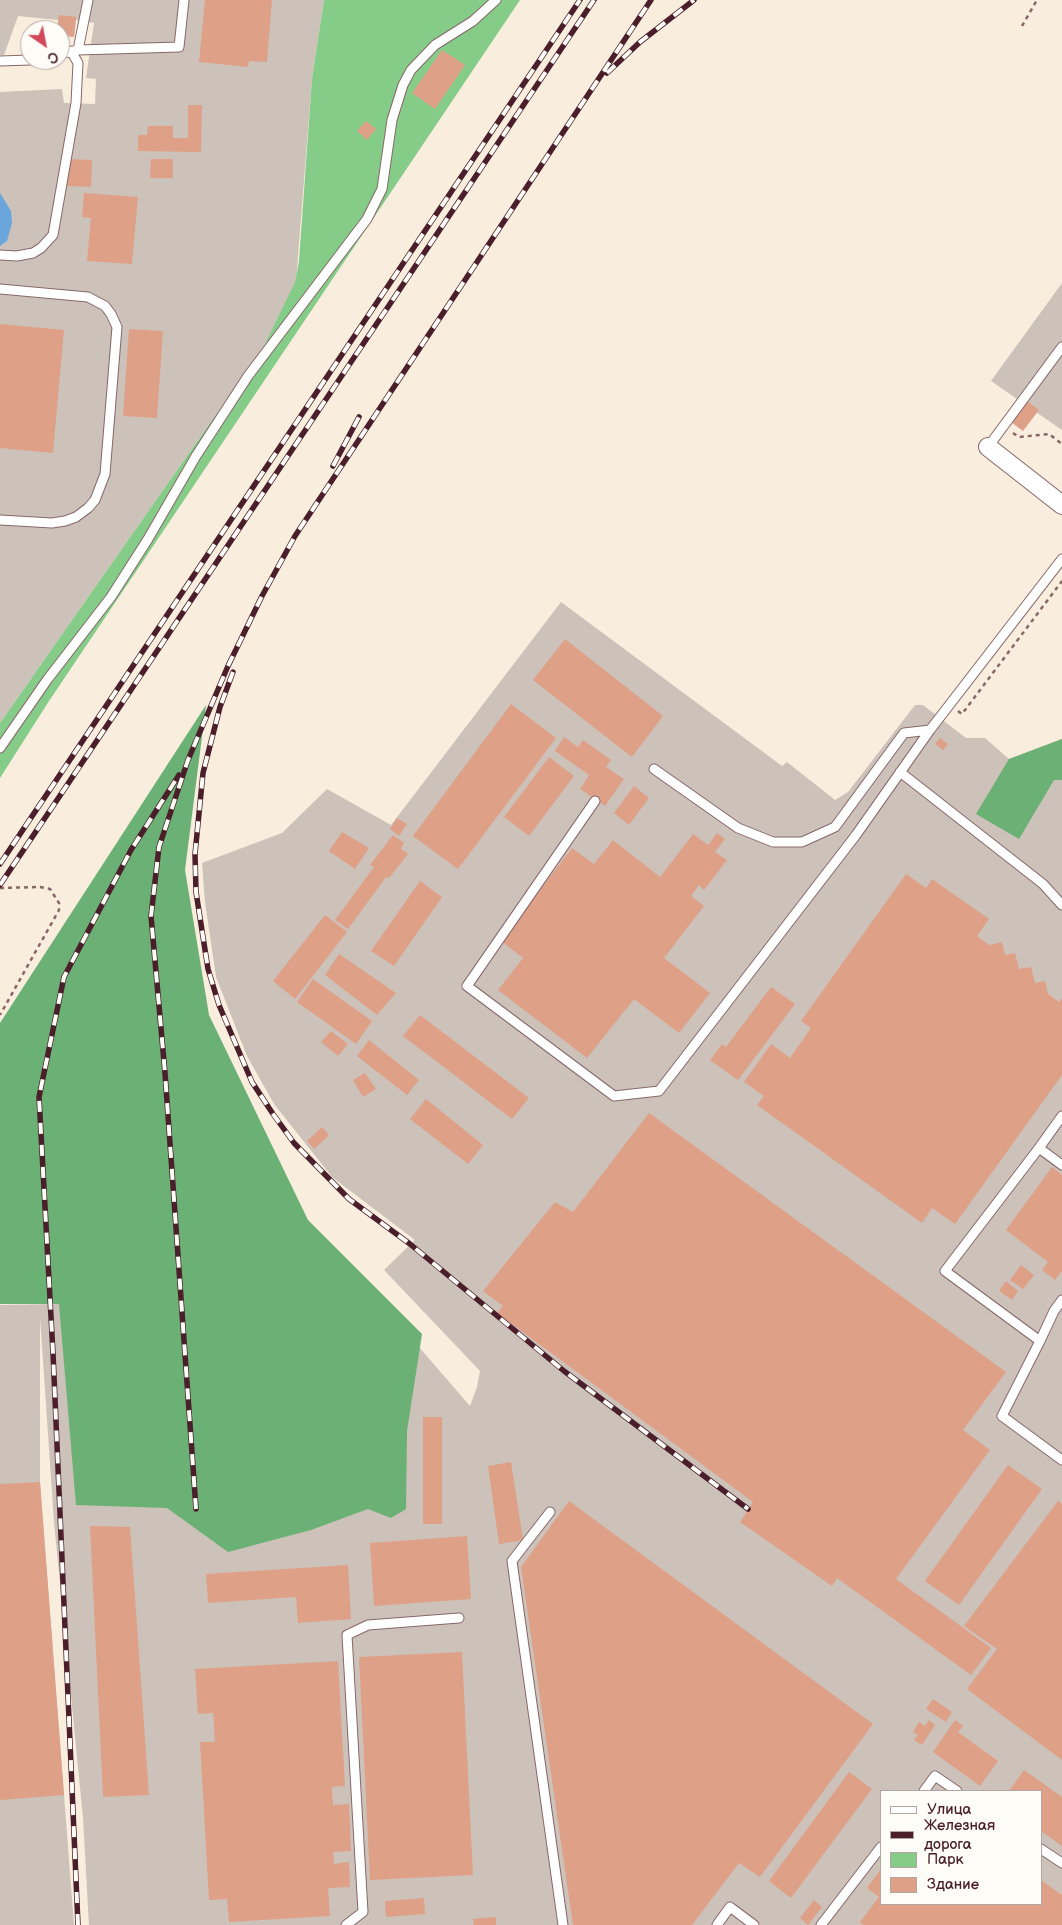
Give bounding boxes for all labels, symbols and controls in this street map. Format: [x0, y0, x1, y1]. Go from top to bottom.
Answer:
north arrow [20, 20, 70, 70]
text: С [44, 47, 62, 67]
legend [880, 1790, 1042, 1905]
text: Улица [927, 1800, 971, 1819]
text: Железная дорога [924, 1816, 995, 1854]
text: Парк [927, 1850, 964, 1869]
text: Здание [927, 1875, 979, 1894]

